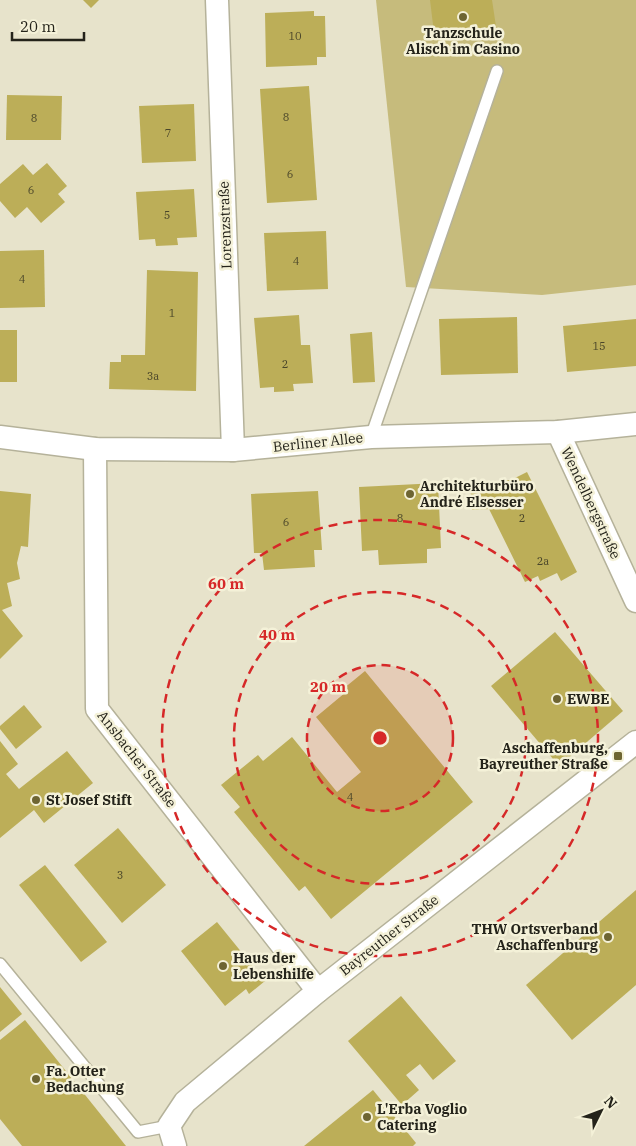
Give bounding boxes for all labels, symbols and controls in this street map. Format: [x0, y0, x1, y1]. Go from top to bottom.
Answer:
scale bar [12, 10, 85, 42]
marker: Tanzschule Alisch im Casino [457, 11, 469, 23]
text: 20 m [20, 17, 56, 36]
place label: Tanzschule Alisch im Casino [406, 24, 520, 58]
house number: 10 [288, 29, 302, 43]
house number: 8 [283, 110, 289, 124]
house number: 8 [31, 111, 37, 125]
house number: 7 [165, 126, 171, 140]
house number: 6 [287, 167, 293, 181]
street label: Lorenzstraße [214, 181, 236, 269]
house number: 6 [28, 183, 34, 197]
house number: 5 [164, 208, 170, 222]
house number: 4 [293, 254, 300, 268]
house number: 4 [19, 272, 26, 286]
house number: 1 [169, 306, 175, 320]
house number: 15 [592, 339, 606, 353]
house number: 2 [282, 357, 288, 371]
house number: 3a [147, 369, 159, 383]
street label: Berliner Allee [272, 428, 364, 456]
street label: Wendelbergstraße [557, 444, 625, 562]
place label: Architekturbüro André Elsesser [420, 477, 534, 511]
marker: Architekturbüro André Elsesser [404, 488, 416, 500]
house number: 8 [397, 511, 403, 525]
house number: 2 [519, 511, 525, 525]
house number: 6 [283, 515, 289, 529]
house number: 2a [537, 554, 549, 568]
text: 60 m [208, 574, 244, 593]
text: 40 m [259, 625, 295, 644]
text: 20 m [310, 677, 346, 696]
place label: EWBE [567, 690, 610, 708]
marker: EWBE [551, 693, 563, 705]
street label: Ansbacher Straße [94, 707, 180, 811]
centre of rings [371, 729, 389, 747]
place label: Aschaffenburg, Bayreuther Straße [479, 739, 608, 773]
marker: Aschaffenburg, Bayreuther Straße [612, 750, 624, 762]
house number: 4 [347, 790, 354, 804]
place label: St Josef Stift [46, 791, 132, 809]
marker: St Josef Stift [30, 794, 42, 806]
house number: 3 [117, 868, 123, 882]
street label: Bayreuther Straße [336, 891, 442, 979]
place label: THW Ortsverband Aschaffenburg [471, 920, 599, 954]
marker: THW Ortsverband Aschaffenburg [602, 931, 614, 943]
place label: Haus der Lebenshilfe [233, 949, 314, 983]
marker: Haus der Lebenshilfe [217, 960, 229, 972]
place label: Fa. Otter Bedachung [46, 1062, 125, 1096]
marker: Fa. Otter Bedachung [30, 1073, 42, 1085]
north arrow [576, 1086, 626, 1136]
text: N [600, 1092, 621, 1112]
place label: L'Erba Voglio Catering [377, 1100, 467, 1134]
marker: L'Erba Voglio Catering [361, 1111, 373, 1123]

